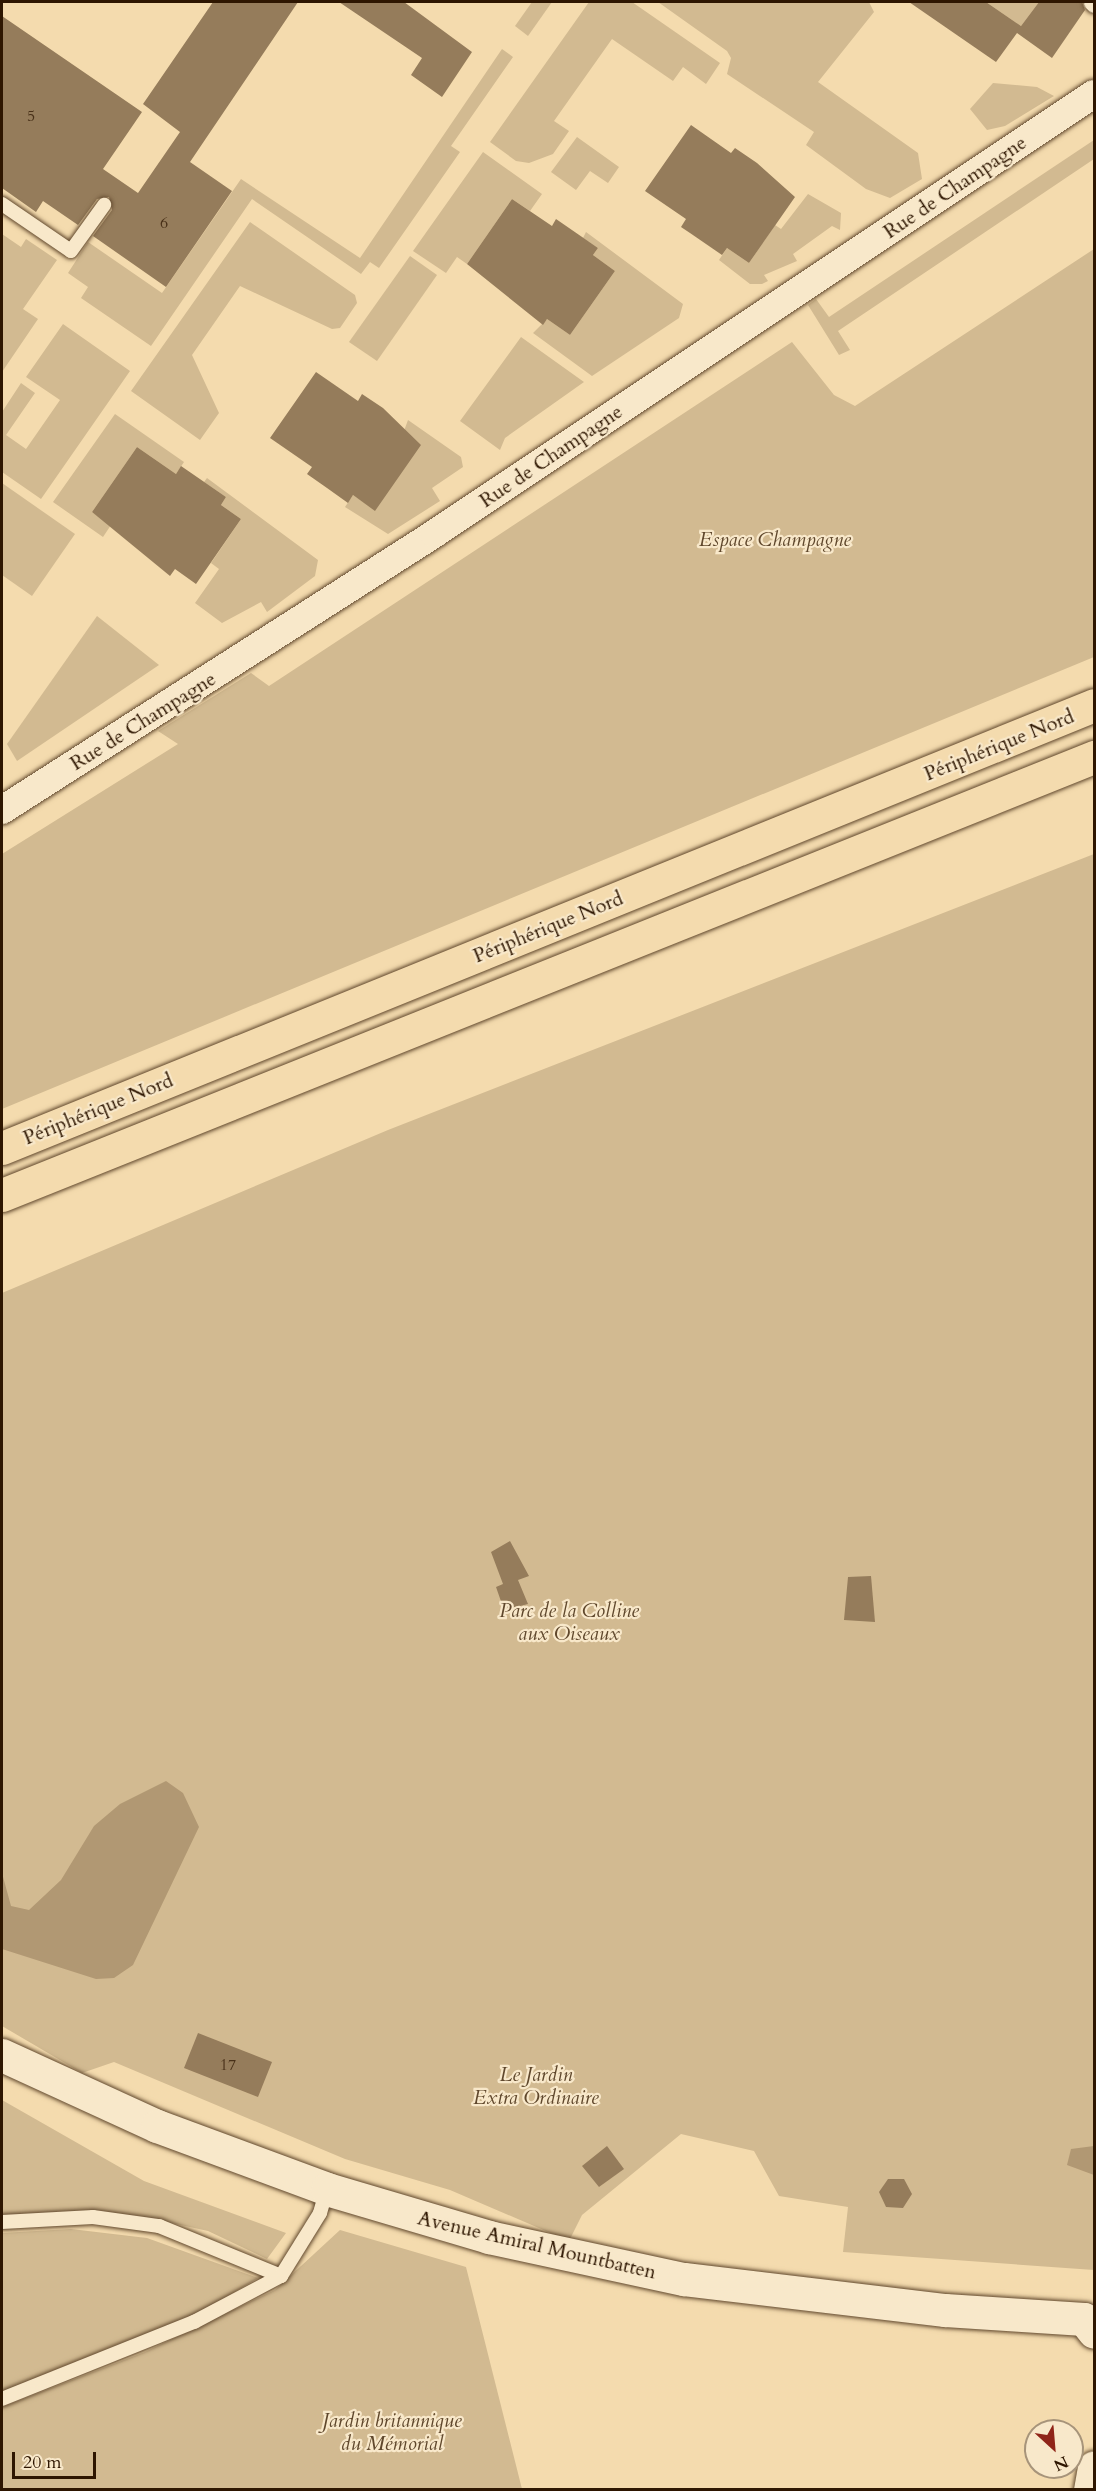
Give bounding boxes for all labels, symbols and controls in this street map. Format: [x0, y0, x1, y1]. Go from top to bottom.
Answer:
house number: 5 [27, 106, 35, 126]
street label: Rue de Champagne [879, 130, 1031, 244]
house number: 6 [160, 213, 168, 233]
street label: Rue de Champagne [475, 399, 627, 513]
park label: Espace Champagne [699, 527, 851, 551]
street label: Rue de Champagne [66, 667, 220, 775]
street label: Périphérique Nord [921, 704, 1077, 786]
street label: Périphérique Nord [470, 886, 626, 968]
street label: Périphérique Nord [20, 1068, 176, 1150]
park label: Parc de la Colline aux Oiseaux [499, 1598, 639, 1645]
house number: 17 [220, 2055, 236, 2075]
park label: Le Jardin Extra Ordinaire [473, 2063, 599, 2110]
street label: Avenue Amiral Mountbatten [415, 2206, 659, 2284]
park label: Jardin britannique du Mémorial [322, 2408, 462, 2455]
north arrow [1024, 2419, 1084, 2479]
scale bar [15, 2440, 99, 2478]
text: 20 m [23, 2450, 62, 2475]
text: N [1050, 2450, 1072, 2476]

